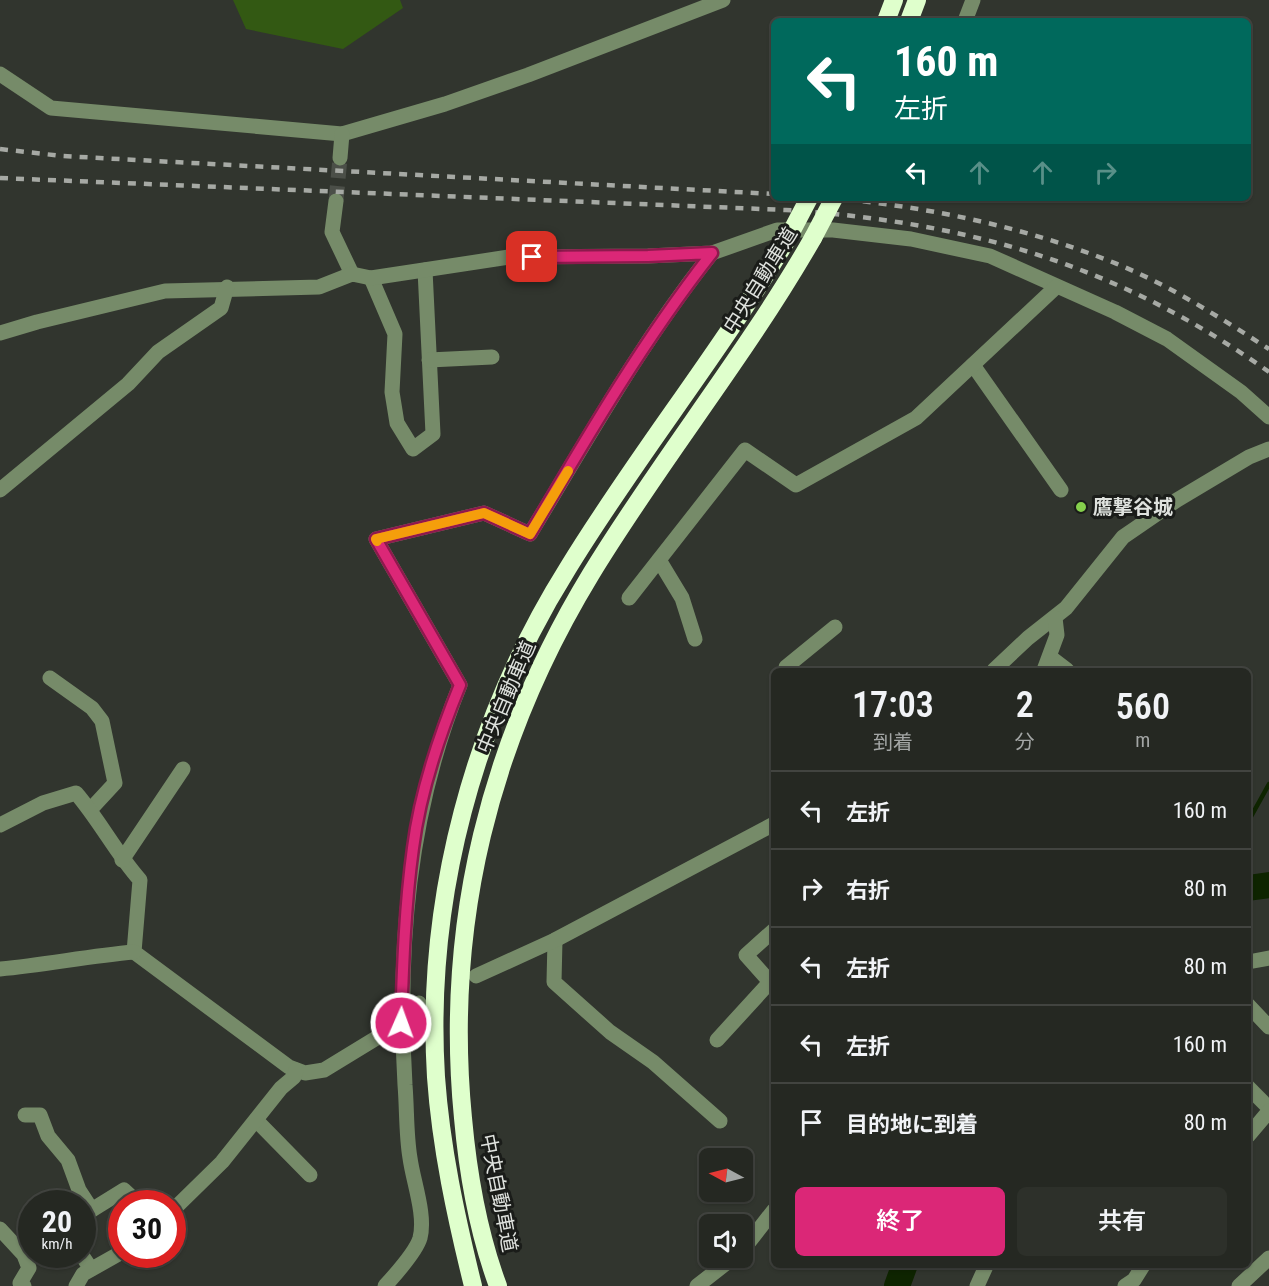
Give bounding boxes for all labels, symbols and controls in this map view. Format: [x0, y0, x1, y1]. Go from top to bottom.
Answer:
text: 160 m [894, 37, 999, 86]
icon: left [795, 42, 873, 120]
text: 左折 [894, 93, 948, 125]
icon: left [900, 156, 933, 189]
icon: ahead [963, 156, 996, 189]
icon: ahead [1026, 156, 1059, 189]
icon: right [1089, 156, 1122, 189]
street label: 中央自動車道 [718, 223, 802, 337]
pin [506, 231, 557, 282]
icon: arrive [515, 240, 548, 273]
place label: 鷹撃谷城 [1093, 495, 1173, 519]
marker: 鷹撃谷城 [1074, 500, 1088, 514]
street label: 中央自動車道 [472, 637, 540, 757]
text: 17:03 [852, 684, 934, 726]
text: 2 [1016, 684, 1034, 726]
text: 560 [1116, 686, 1170, 728]
text: m [1135, 728, 1150, 752]
text: 到着 [873, 730, 913, 754]
text: 分 [1015, 730, 1035, 754]
icon: left [795, 794, 828, 827]
text: 160 m [1173, 798, 1227, 823]
text: 左折 [846, 800, 890, 825]
icon: right [795, 872, 828, 905]
text: 80 m [1184, 876, 1227, 901]
text: 右折 [846, 878, 890, 903]
icon: left [795, 950, 828, 983]
text: 80 m [1184, 954, 1227, 979]
text: 左折 [846, 956, 890, 981]
position arrow [369, 991, 433, 1055]
icon: left [795, 1028, 828, 1061]
text: 160 m [1173, 1032, 1227, 1057]
text: 左折 [846, 1034, 890, 1059]
icon: arrive [795, 1106, 828, 1139]
text: 80 m [1184, 1110, 1227, 1135]
text: 目的地に到着 [846, 1112, 978, 1137]
street label: 中央自動車道 [476, 1132, 522, 1254]
north arrow [699, 1148, 753, 1202]
map controls [699, 1148, 753, 1268]
button: 終了 [795, 1187, 1005, 1256]
button: 共有 [1017, 1187, 1227, 1256]
speed limit sign: 30 [108, 1190, 186, 1268]
text: 20 [42, 1204, 72, 1239]
button: sound [699, 1214, 753, 1268]
text: km/h [42, 1235, 72, 1253]

